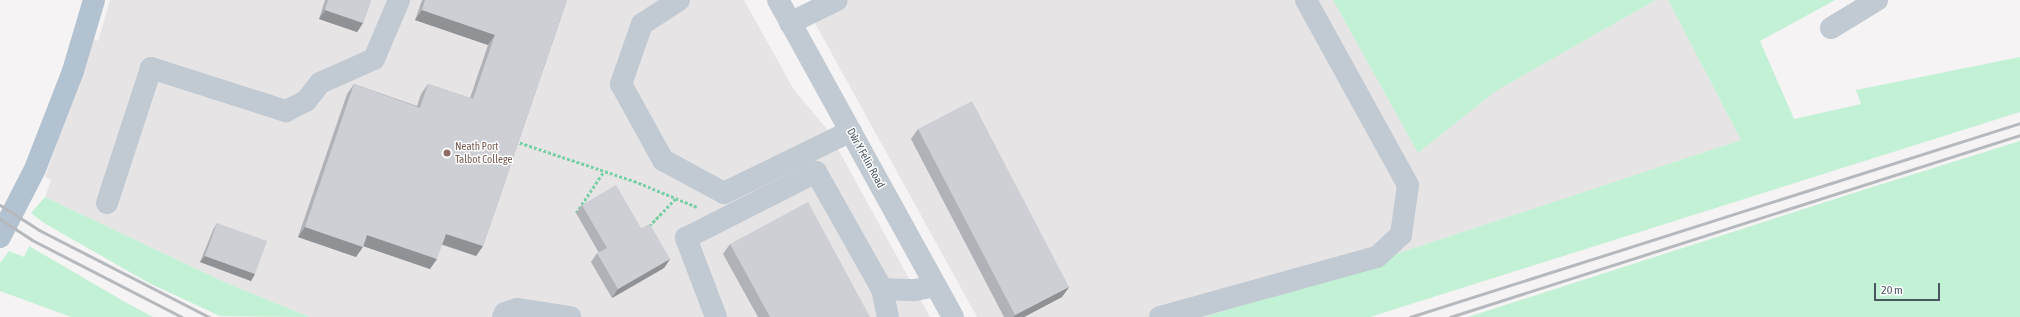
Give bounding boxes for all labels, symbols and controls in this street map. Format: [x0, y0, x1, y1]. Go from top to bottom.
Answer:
street label: Dŵr Y Felin Road [844, 126, 888, 190]
place label: Neath Port Talbot College [455, 140, 512, 166]
marker: Neath Port Talbot College [442, 148, 452, 158]
scale bar [1876, 275, 1942, 301]
text: 20 m [1881, 283, 1903, 297]

